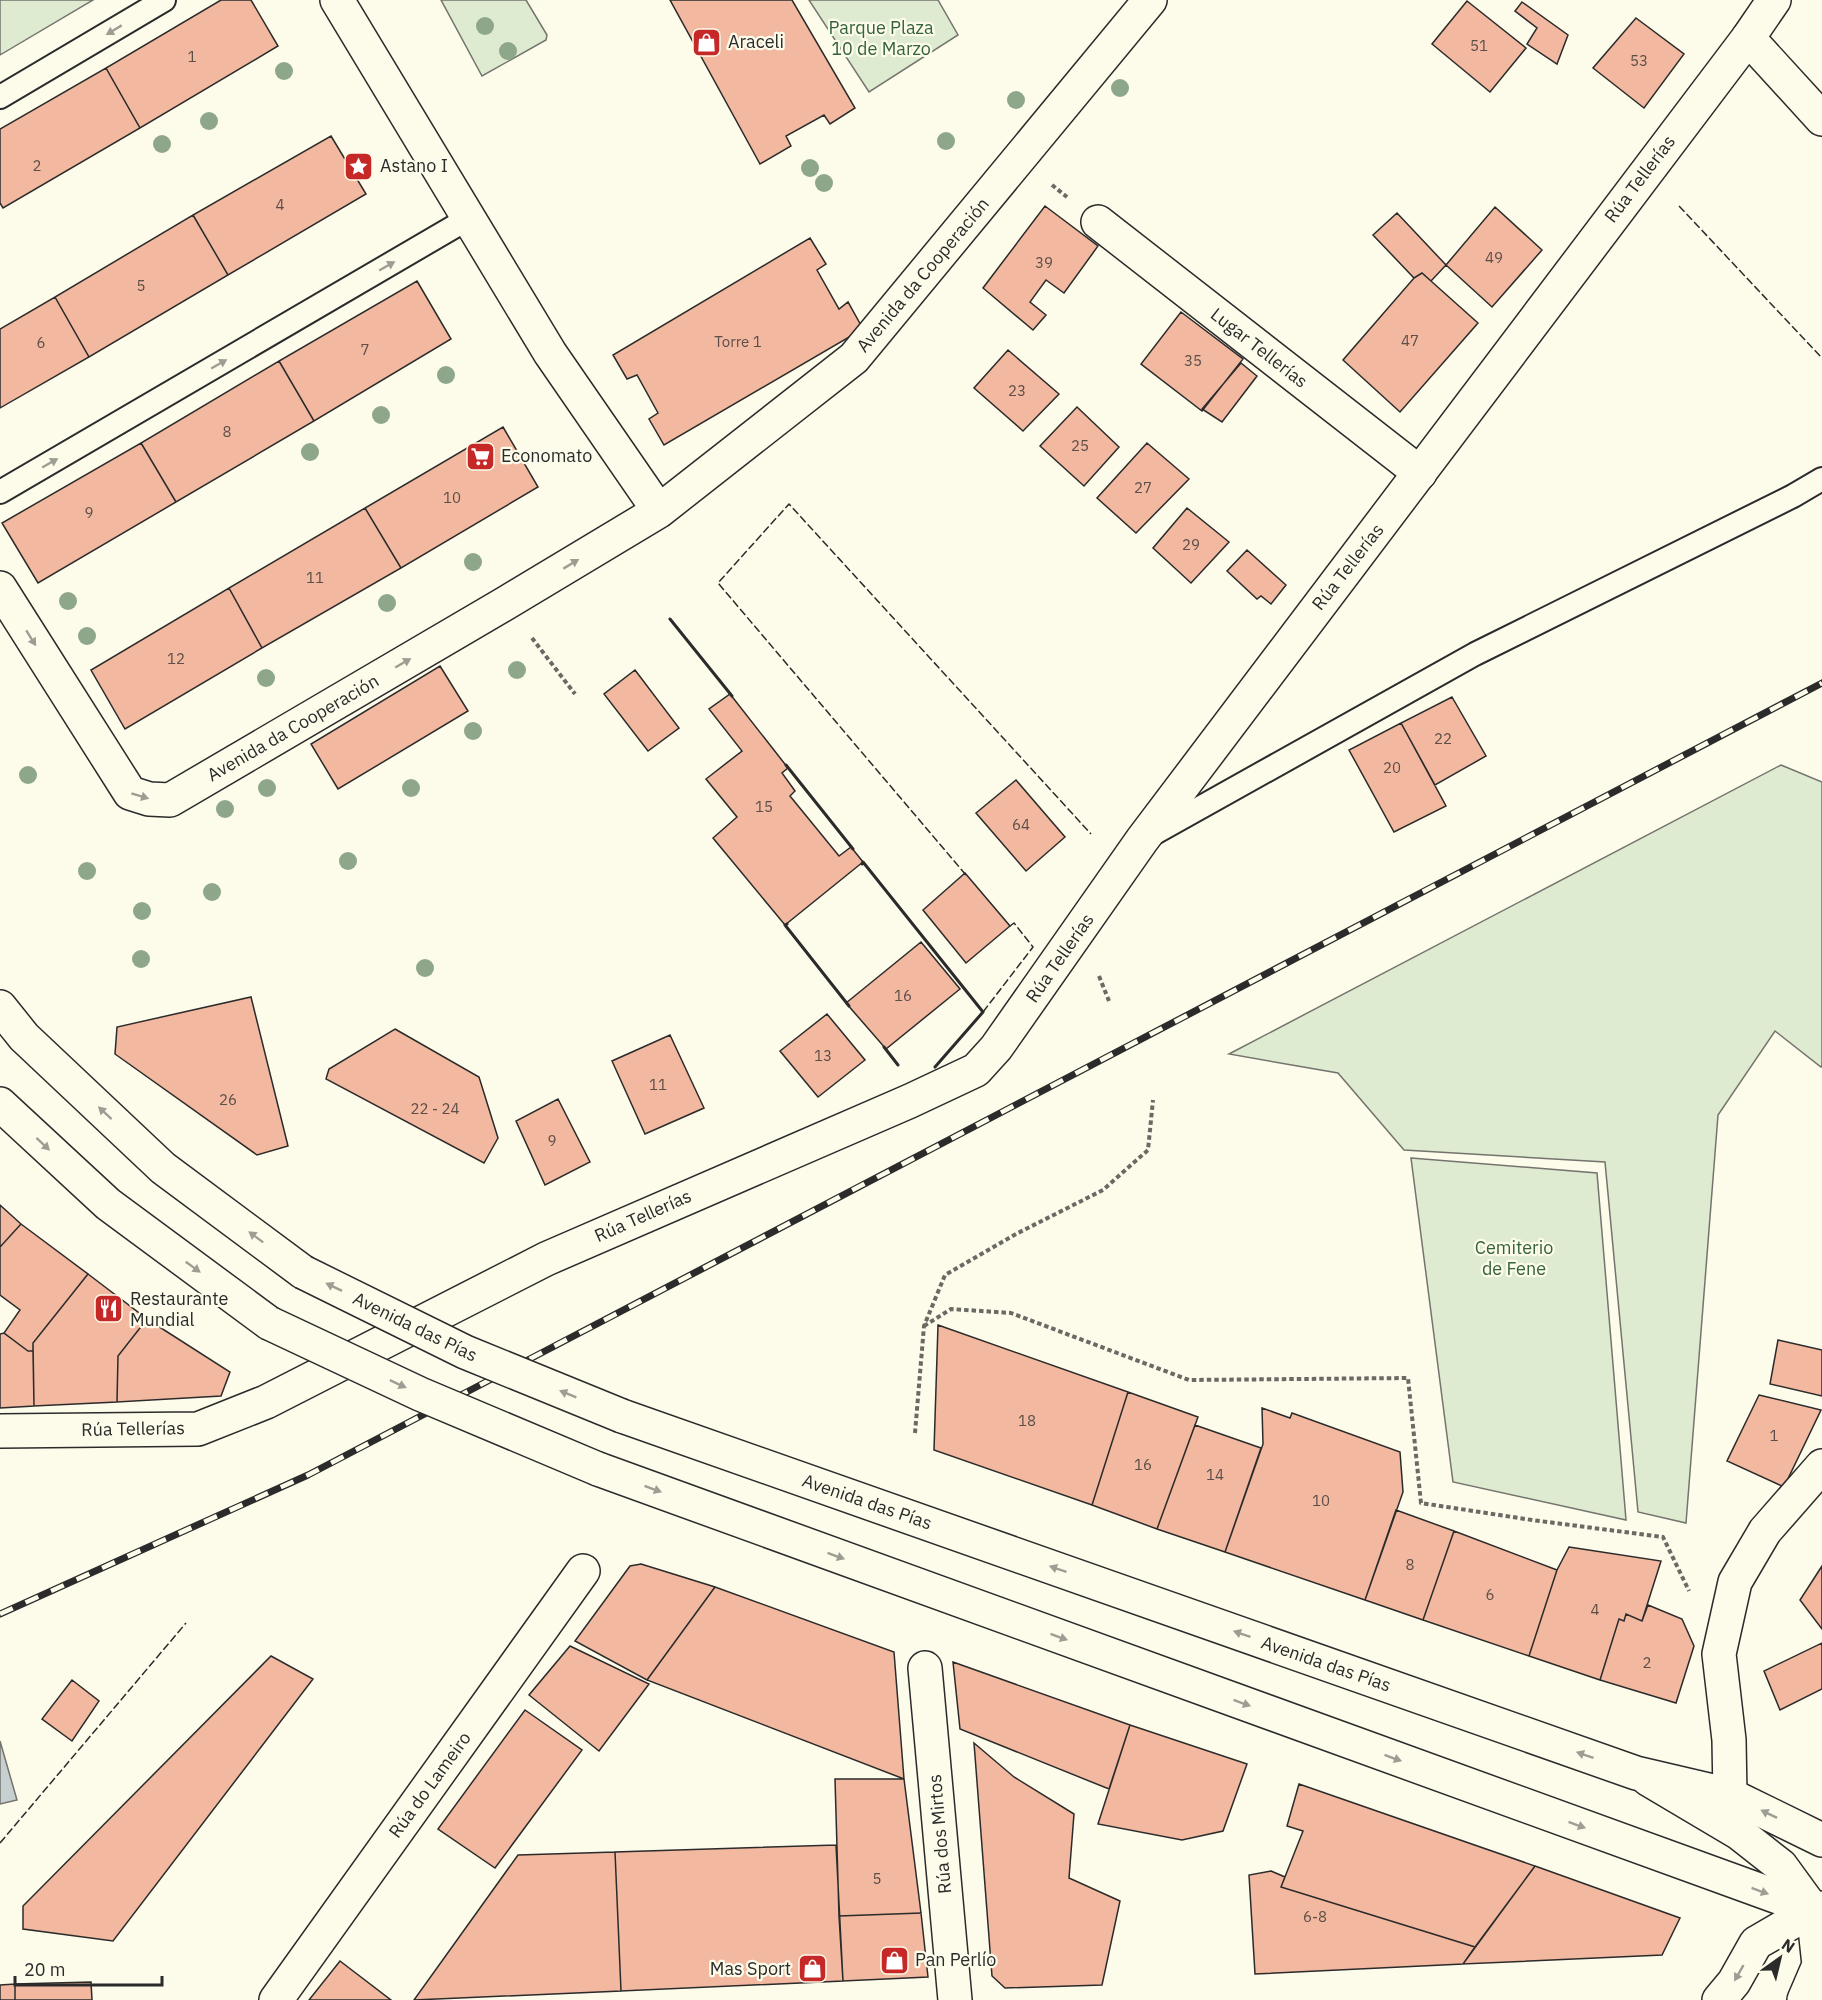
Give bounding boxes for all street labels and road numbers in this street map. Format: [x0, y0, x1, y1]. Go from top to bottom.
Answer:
street label: Rúa Tellerías [1599, 130, 1680, 227]
street label: Avenida da Cooperación [851, 193, 994, 357]
street label: Lugar Tellerías [1206, 303, 1313, 393]
street label: Rúa Tellerías [1307, 519, 1389, 615]
street label: Avenida da Cooperación [203, 669, 383, 786]
street label: Rúa Tellerías [1020, 909, 1099, 1007]
street label: Rúa Tellerías [591, 1184, 695, 1247]
street label: Avenida das Pías [349, 1286, 481, 1367]
street label: Rúa Tellerías [81, 1416, 185, 1441]
street label: Avenida das Pías [799, 1469, 935, 1534]
street label: Avenida das Pías [1258, 1631, 1394, 1696]
street label: Rúa do Lameiro [383, 1727, 476, 1842]
street label: Rúa dos Mirtos [923, 1773, 956, 1895]

